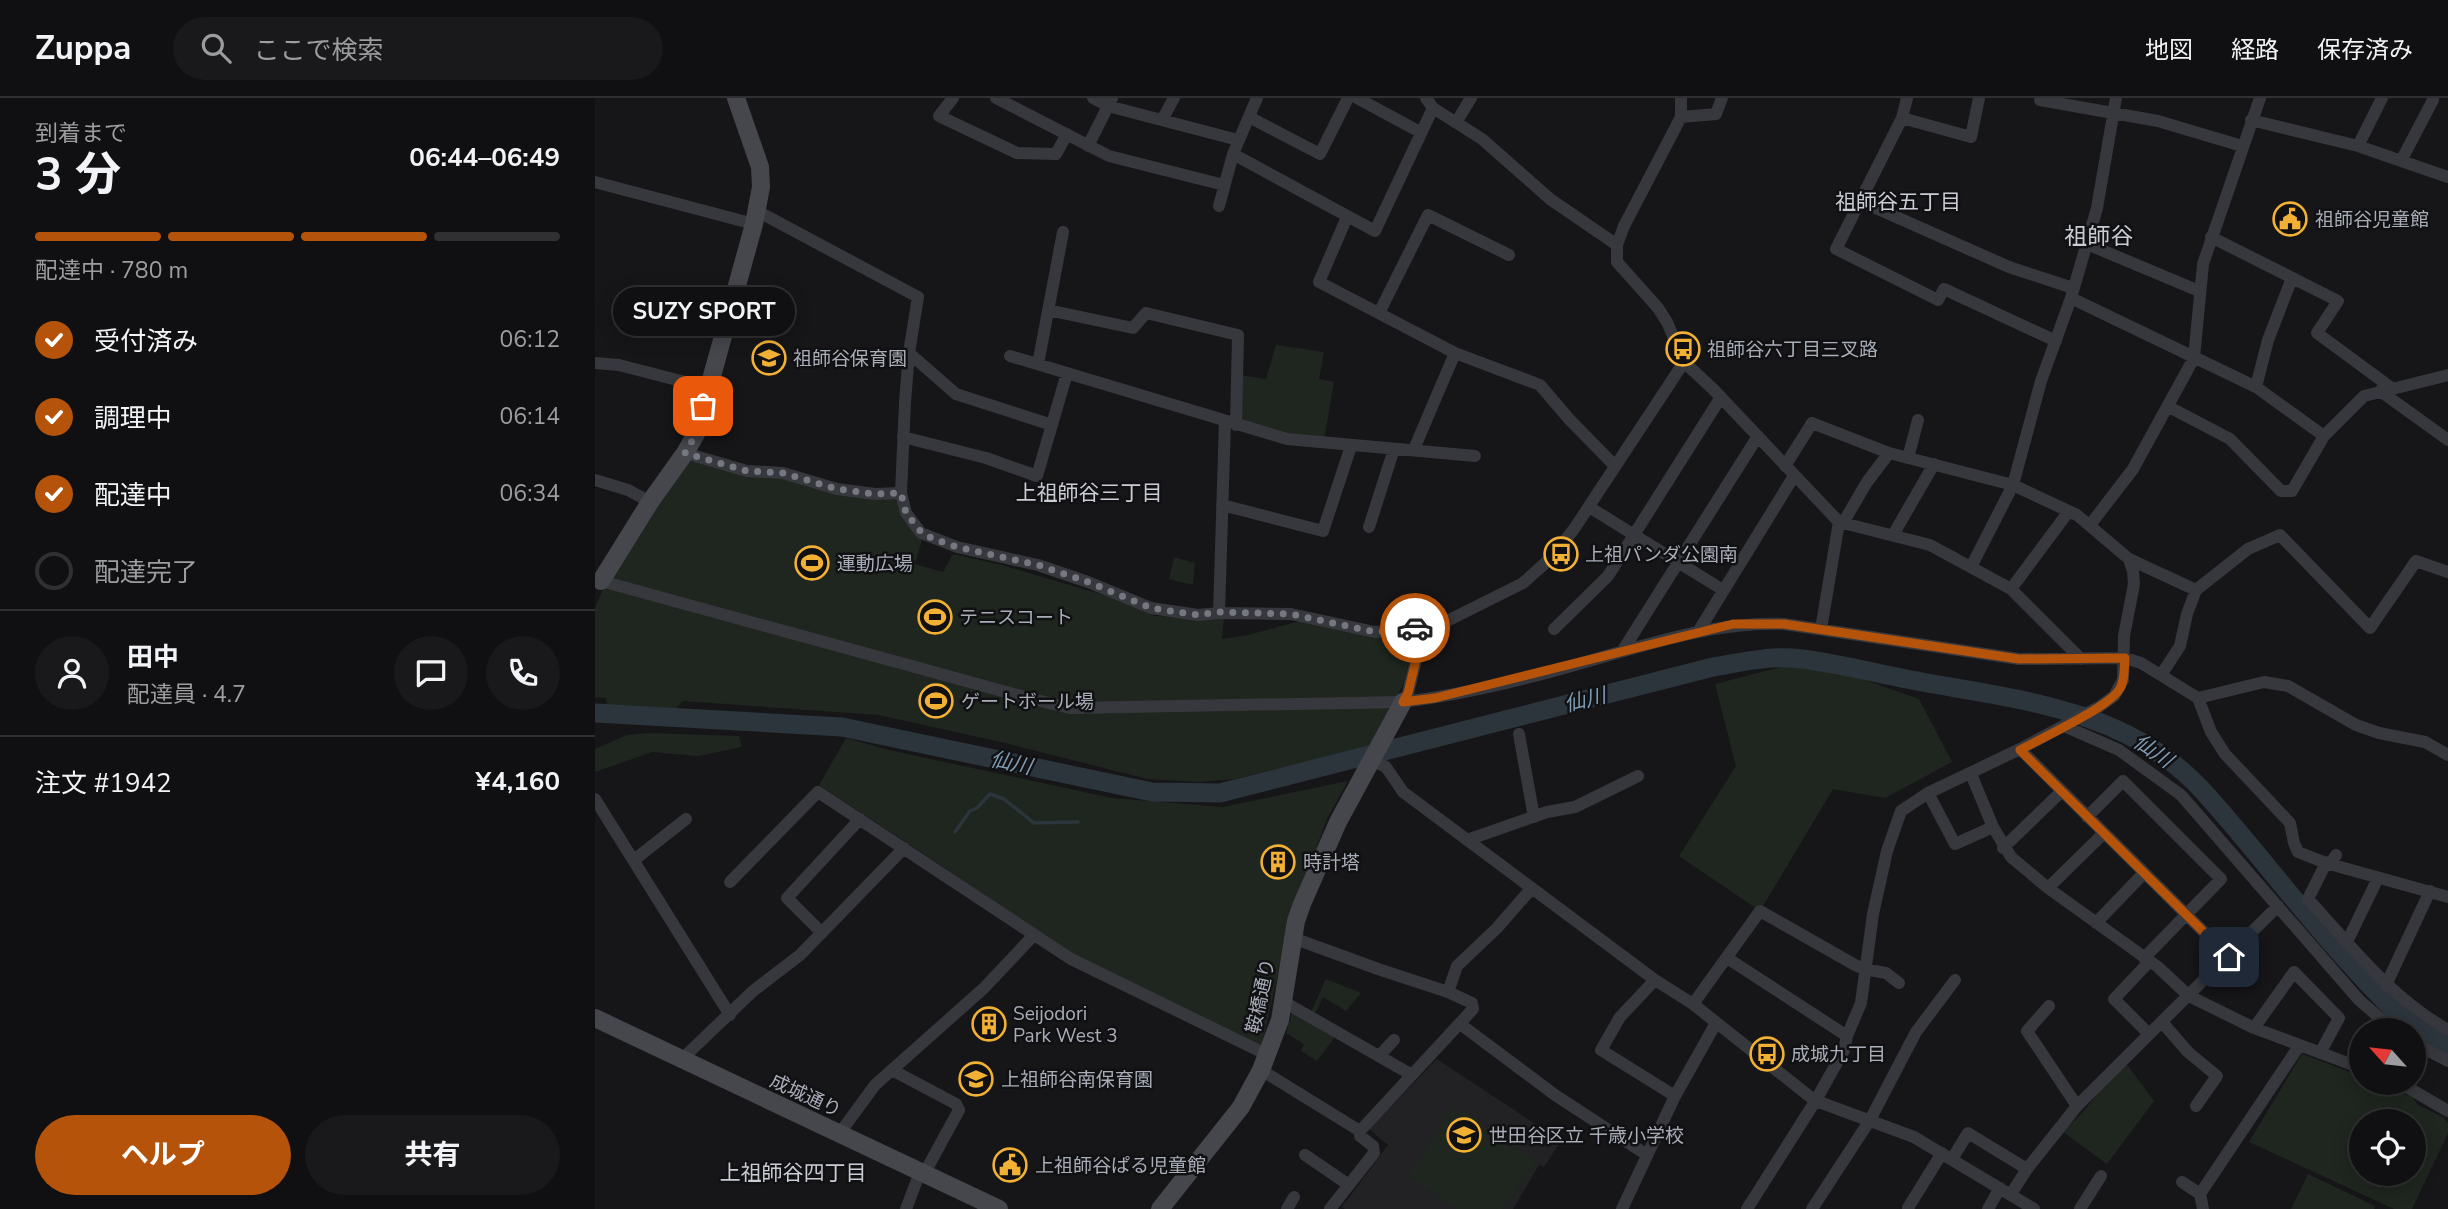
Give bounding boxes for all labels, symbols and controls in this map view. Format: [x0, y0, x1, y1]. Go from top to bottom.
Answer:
search box [173, 17, 663, 80]
text: Zuppa [35, 26, 131, 71]
icon: search [197, 29, 235, 67]
text: ここで検索 [253, 33, 383, 68]
text: 地図 [2145, 34, 2193, 66]
text: 経路 [2231, 34, 2279, 66]
text: 保存済み [2317, 34, 2413, 66]
text: 到着まで [35, 118, 127, 149]
text: 06:44–06:49 [409, 140, 560, 175]
text: 3 分 [35, 143, 121, 206]
district label: 祖師谷五丁目 [1835, 188, 1961, 216]
public building icon: 祖師谷児童館 [2271, 200, 2309, 238]
place label: 祖師谷児童館 [2315, 207, 2429, 233]
district label: 祖師谷 [2065, 221, 2134, 252]
text: 配達中 · 780 m [35, 255, 188, 286]
callout: SUZY SPORT [612, 287, 794, 336]
text: SUZY SPORT [633, 296, 775, 327]
icon: check [35, 321, 73, 359]
text: 受付済み [94, 324, 198, 359]
text: 06:12 [500, 324, 560, 355]
bus stop icon: 祖師谷六丁目三叉路 [1664, 330, 1702, 368]
place label: 祖師谷六丁目三叉路 [1707, 337, 1878, 363]
school or university icon: 祖師谷保育園 [750, 339, 788, 377]
place label: 祖師谷保育園 [793, 346, 907, 372]
pin [673, 376, 733, 436]
icon: bag [684, 387, 722, 425]
icon: check [35, 398, 73, 436]
text: 調理中 [94, 401, 172, 436]
text: 06:14 [500, 401, 560, 432]
icon: check [35, 475, 73, 513]
text: 配達中 [94, 478, 172, 513]
text: 06:34 [500, 478, 560, 509]
district label: 上祖師谷三丁目 [1016, 479, 1163, 507]
bus stop icon: 上祖パンダ公園南 [1542, 535, 1580, 573]
place label: 上祖パンダ公園南 [1585, 542, 1738, 568]
sports icon: 運動広場 [793, 544, 831, 582]
place label: 運動広場 [837, 551, 913, 577]
text: 配達完了 [94, 555, 198, 590]
courier [1380, 593, 1450, 663]
sports icon: テニスコート [916, 598, 954, 636]
place label: テニスコート [959, 605, 1073, 631]
icon: car [1396, 609, 1434, 647]
button: person [35, 636, 109, 710]
button: chat [394, 636, 468, 710]
button: phone [486, 636, 560, 710]
text: 田中 [127, 640, 179, 675]
text: 配達員 · 4.7 [127, 679, 246, 710]
water label: 仙川 [1561, 681, 1611, 719]
sports icon: ゲートボール場 [917, 682, 955, 720]
place label: ゲートボール場 [961, 689, 1094, 715]
water label: 仙川 [2128, 728, 2180, 775]
water label: 仙川 [988, 745, 1036, 781]
text: ¥4,160 [476, 764, 560, 799]
text: 注文 #1942 [35, 766, 172, 801]
building icon: 時計塔 [1259, 843, 1297, 881]
place label: 時計塔 [1303, 850, 1360, 876]
pin [2199, 927, 2259, 987]
icon: home [2210, 938, 2248, 976]
street label: 鞍橋通り [1240, 956, 1282, 1036]
place label: Seijodori Park West 3 [1013, 1001, 1118, 1049]
building icon: Seijodori Park West 3 [970, 1005, 1008, 1043]
north arrow [2349, 1018, 2425, 1096]
map controls [2349, 1018, 2426, 1186]
bus stop icon: 成城九丁目 [1748, 1035, 1786, 1073]
place label: 成城九丁目 [1791, 1042, 1886, 1068]
school or university icon: 上祖師谷南保育園 [957, 1060, 995, 1098]
place label: 上祖師谷南保育園 [1001, 1067, 1153, 1093]
street label: 成城通り [766, 1068, 846, 1124]
button: locate [2349, 1109, 2426, 1186]
button: ヘルプ [35, 1115, 291, 1195]
button: 共有 [305, 1115, 560, 1195]
school or university icon: 世田谷区立 千歳小学校 [1445, 1116, 1483, 1154]
place label: 世田谷区立 千歳小学校 [1489, 1123, 1684, 1149]
public building icon: 上祖師谷ぱる児童館 [991, 1146, 1029, 1184]
place label: 上祖師谷ぱる児童館 [1035, 1153, 1206, 1179]
district label: 上祖師谷四丁目 [720, 1159, 867, 1187]

